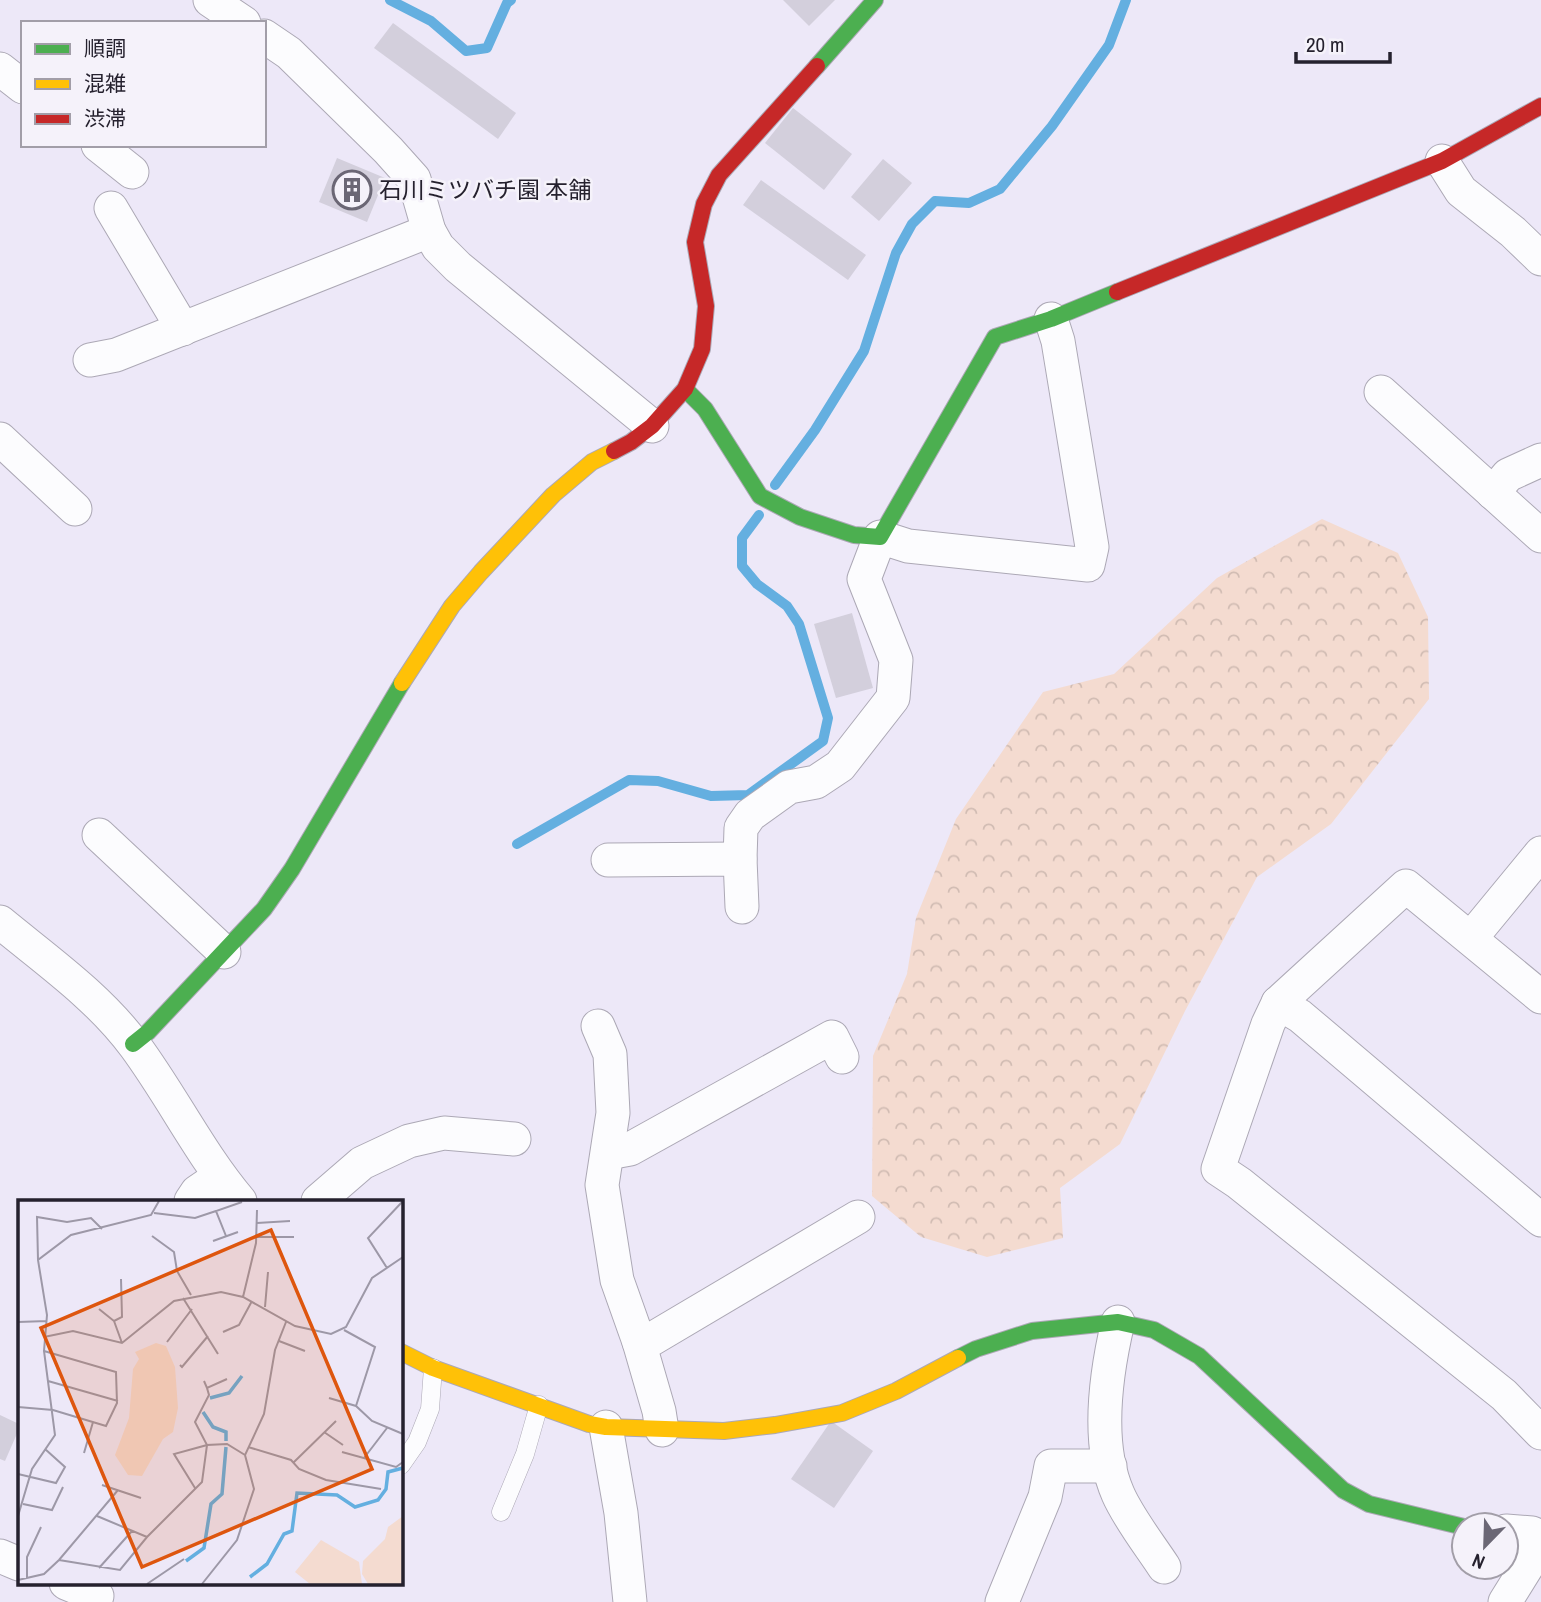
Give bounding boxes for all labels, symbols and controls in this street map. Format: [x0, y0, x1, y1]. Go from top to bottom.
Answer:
legend [21, 21, 266, 147]
scale bar [1296, 21, 1390, 65]
text: 20 m [1306, 30, 1344, 59]
text: 順調 [84, 34, 126, 63]
text: 混雑 [84, 69, 126, 98]
text: 渋滞 [84, 104, 126, 133]
building icon: 石川ミツバチ園 本舗 [331, 169, 373, 211]
place label: 石川ミツバチ園 本舗 [379, 174, 591, 205]
inset map [18, 1200, 402, 1584]
north arrow [1450, 1511, 1520, 1581]
text: N [1468, 1547, 1489, 1576]

